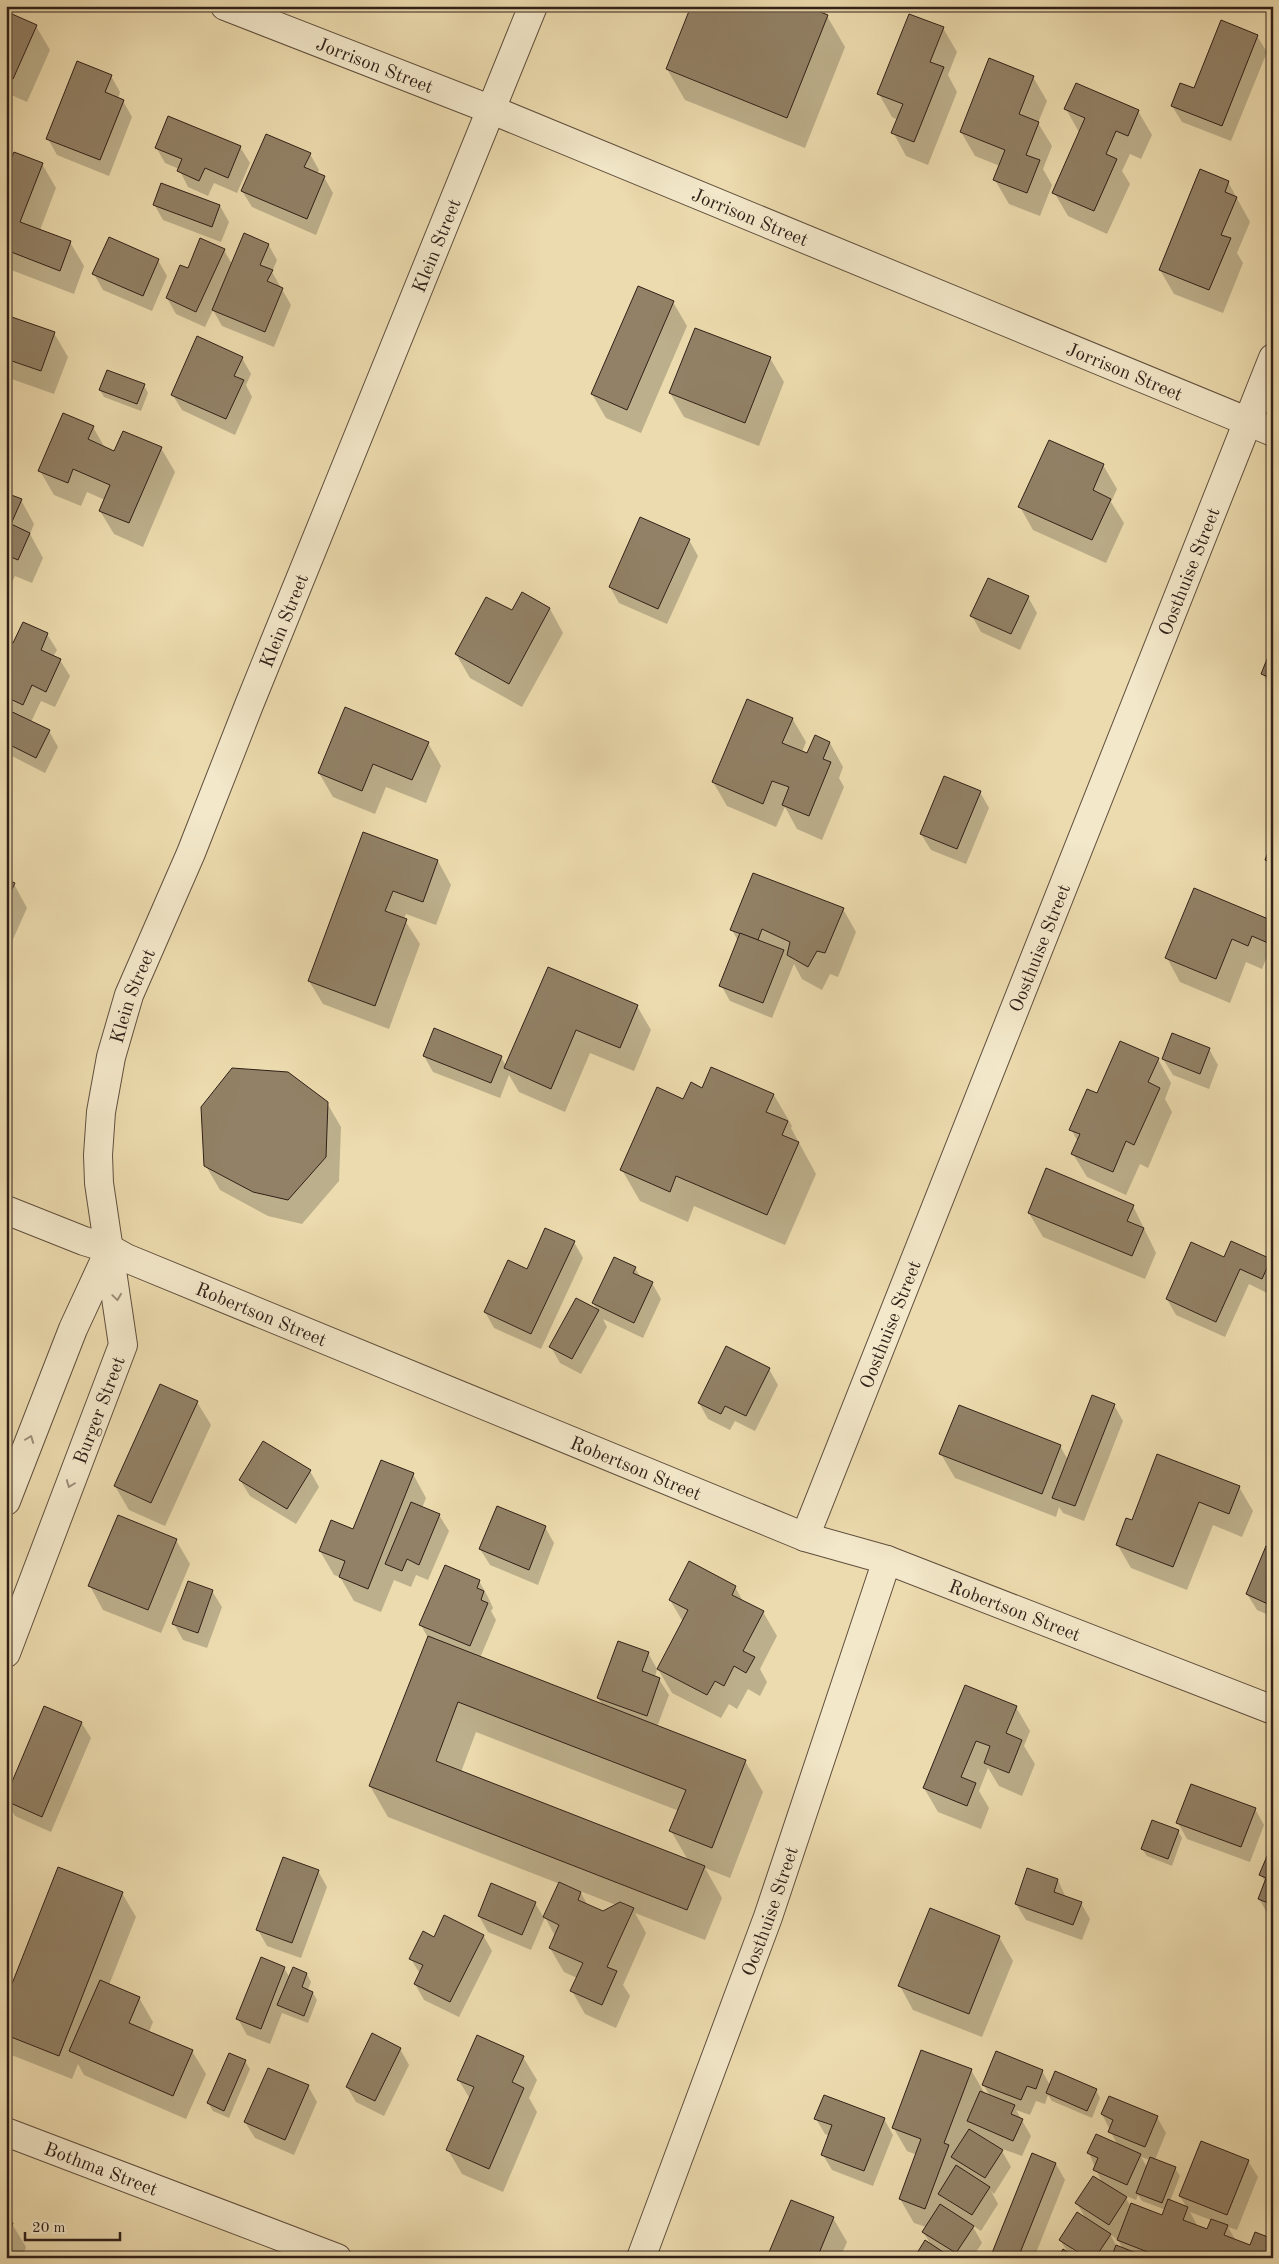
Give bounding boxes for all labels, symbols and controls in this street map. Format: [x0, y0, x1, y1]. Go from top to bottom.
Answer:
street label: Jorrison Street [313, 35, 435, 98]
street label: Jorrison Street [688, 186, 810, 251]
street label: Klein Street [411, 197, 466, 296]
street label: Jorrison Street [1063, 341, 1185, 406]
street label: Oosthuise Street [1157, 506, 1225, 639]
street label: Klein Street [258, 572, 313, 671]
street label: Oosthuise Street [1007, 882, 1075, 1015]
street label: Klein Street [108, 946, 160, 1046]
street label: Oosthuise Street [858, 1258, 926, 1392]
street label: Robertson Street [192, 1281, 329, 1351]
one-way arrow [111, 1293, 121, 1301]
street label: Burger Street [72, 1354, 130, 1467]
one-way arrow [24, 1435, 34, 1444]
street label: Robertson Street [567, 1435, 703, 1505]
one-way arrow [66, 1480, 76, 1488]
street label: Robertson Street [946, 1578, 1083, 1646]
street label: Oosthuise Street [740, 1844, 803, 1979]
street label: Bothma Street [41, 2140, 160, 2201]
scale bar [25, 2209, 120, 2241]
text: 20 m [32, 2221, 66, 2236]

